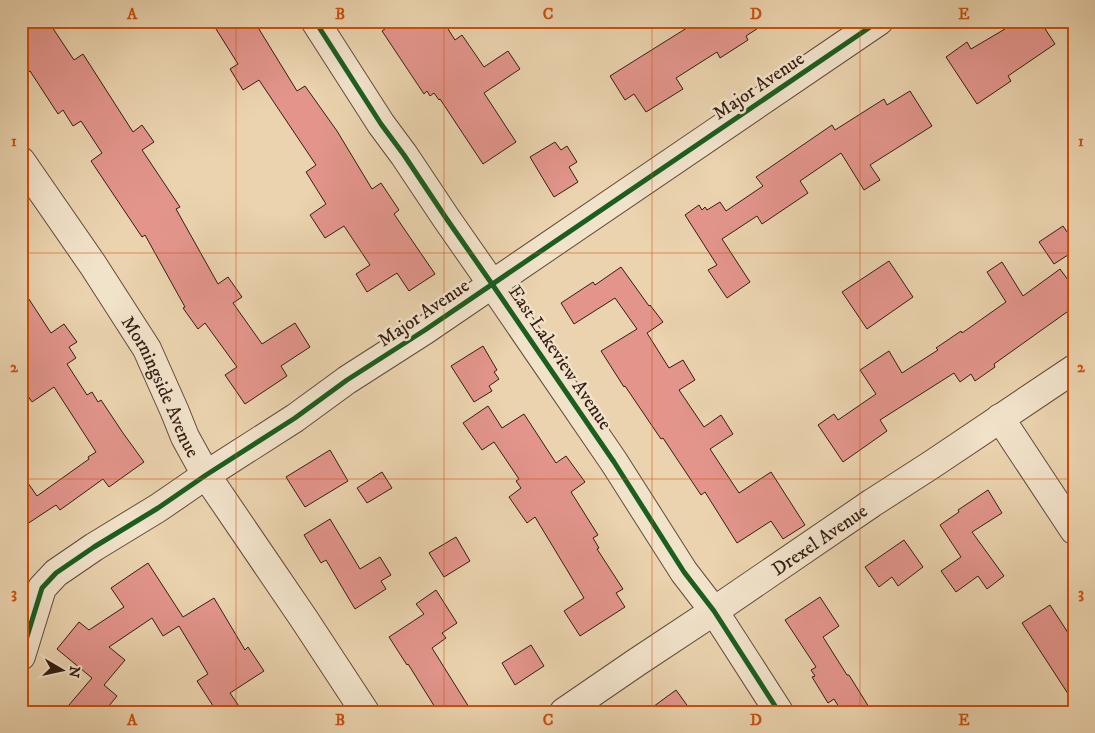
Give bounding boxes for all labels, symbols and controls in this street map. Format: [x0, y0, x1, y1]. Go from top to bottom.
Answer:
text: A [126, 4, 138, 24]
text: B [335, 4, 345, 24]
text: C [543, 4, 553, 24]
text: D [750, 4, 762, 24]
text: E [958, 4, 970, 24]
street label: Major Avenue [709, 47, 809, 125]
text: 1 [11, 131, 17, 151]
text: 1 [1078, 131, 1084, 151]
street label: Major Avenue [374, 274, 474, 352]
street label: East Lakeview Avenue [503, 281, 617, 434]
street label: Morningside Avenue [116, 312, 204, 462]
text: 2 [10, 357, 19, 377]
text: 2 [1077, 357, 1086, 377]
street label: Drexel Avenue [768, 500, 872, 581]
text: 3 [11, 583, 17, 603]
text: 3 [1078, 583, 1084, 603]
north arrow [38, 646, 88, 696]
text: N [64, 665, 84, 679]
text: A [126, 710, 138, 730]
text: B [335, 710, 345, 730]
text: C [543, 710, 553, 730]
text: D [750, 710, 762, 730]
text: E [958, 710, 970, 730]

